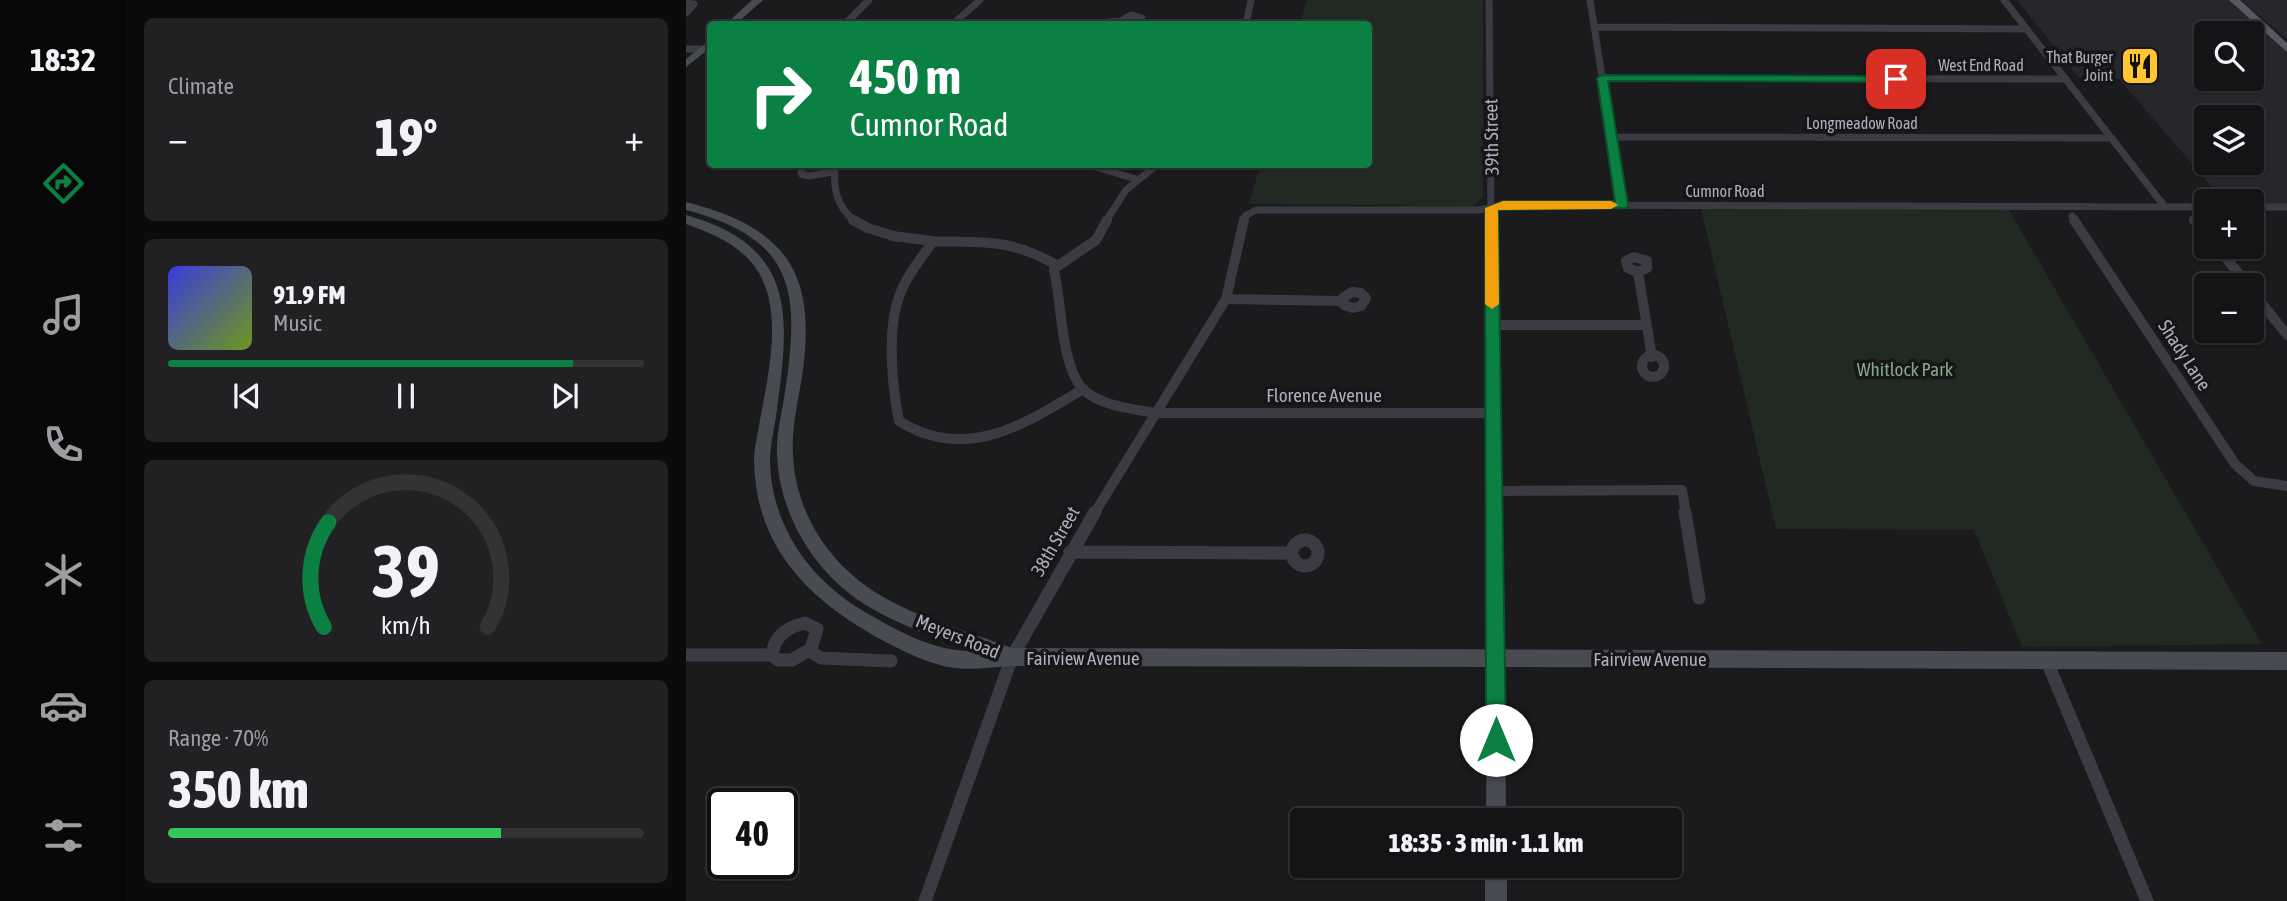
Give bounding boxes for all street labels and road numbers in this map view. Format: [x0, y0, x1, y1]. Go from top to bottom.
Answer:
street label: West End Road [1938, 56, 2024, 74]
street label: 39th Street [1479, 98, 1503, 176]
street label: Longmeadow Road [1806, 114, 1918, 133]
street label: Cumnor Road [1685, 182, 1765, 200]
street label: Shady Lane [2154, 316, 2216, 394]
street label: Florence Avenue [1266, 384, 1382, 406]
street label: 38th Street [1026, 502, 1084, 580]
street label: Meyers Road [913, 609, 1003, 663]
street label: Fairview Avenue [1026, 647, 1140, 669]
street label: Fairview Avenue [1593, 648, 1707, 670]

